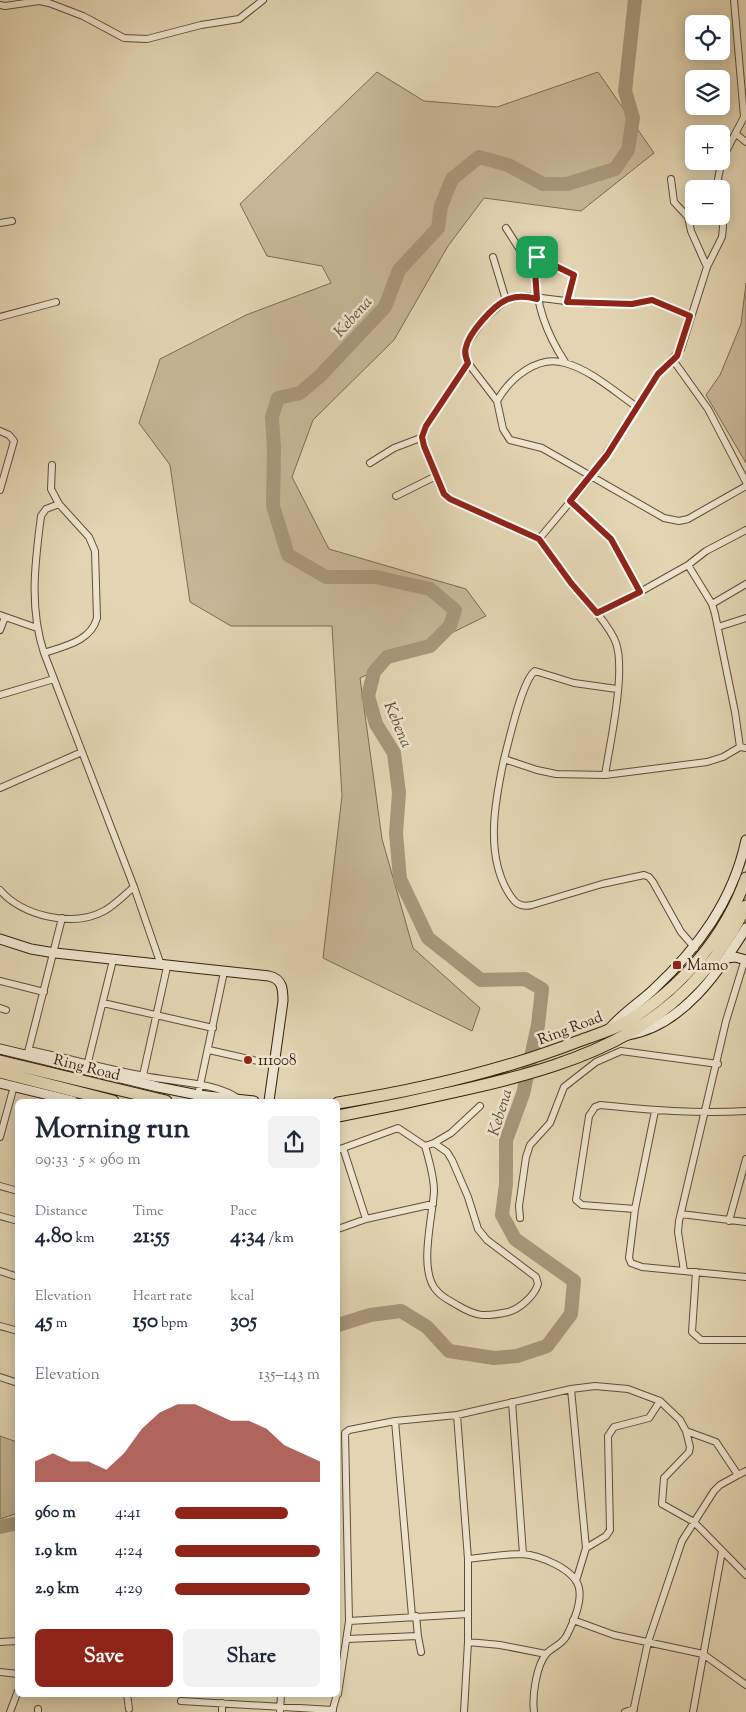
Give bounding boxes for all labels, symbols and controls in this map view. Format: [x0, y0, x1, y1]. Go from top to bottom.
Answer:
map controls [685, 15, 730, 225]
button: locate [685, 15, 730, 60]
button: layers [685, 70, 730, 115]
button: + [685, 125, 730, 170]
button: − [685, 180, 730, 225]
pin [516, 236, 558, 278]
icon: arrive [523, 243, 551, 271]
water label: Kebena [329, 292, 379, 343]
water label: Kebena [377, 698, 417, 752]
place label: Mamo [687, 956, 728, 977]
marker: Mamo [671, 959, 683, 971]
street label: Ring Road [535, 1007, 607, 1051]
street label: Ring Road [51, 1050, 123, 1087]
place label: 111008 [258, 1051, 297, 1072]
marker: 111008 [242, 1054, 254, 1066]
water label: Kebena [483, 1086, 519, 1139]
text: Morning run [35, 1110, 190, 1150]
button: share [268, 1116, 320, 1168]
text: 09:33 · 5 × 960 m [35, 1149, 141, 1172]
text: Distance [35, 1202, 88, 1222]
text: Time [133, 1202, 164, 1222]
text: Pace [230, 1202, 257, 1222]
text: 4.80 [35, 1222, 73, 1252]
text: 21:55 [133, 1222, 170, 1252]
text: 4:34 [230, 1222, 265, 1252]
text: km [73, 1229, 95, 1249]
text: /km [265, 1229, 294, 1249]
text: Elevation [35, 1287, 92, 1307]
text: Heart rate [133, 1287, 192, 1307]
text: kcal [230, 1287, 254, 1307]
text: 45 [35, 1307, 53, 1337]
text: 150 [133, 1307, 158, 1337]
text: 305 [230, 1307, 257, 1337]
text: m [53, 1314, 67, 1334]
text: bpm [158, 1314, 188, 1334]
text: Elevation [35, 1364, 100, 1387]
text: 135–143 m [258, 1364, 320, 1387]
text: 960 m [35, 1502, 76, 1525]
text: 4:41 [115, 1502, 141, 1525]
text: 1.9 km [35, 1540, 77, 1563]
text: 4:24 [115, 1540, 143, 1563]
text: 2.9 km [35, 1578, 79, 1601]
text: 4:29 [115, 1578, 143, 1601]
button: Save [35, 1629, 173, 1687]
button: Share [183, 1629, 320, 1687]

